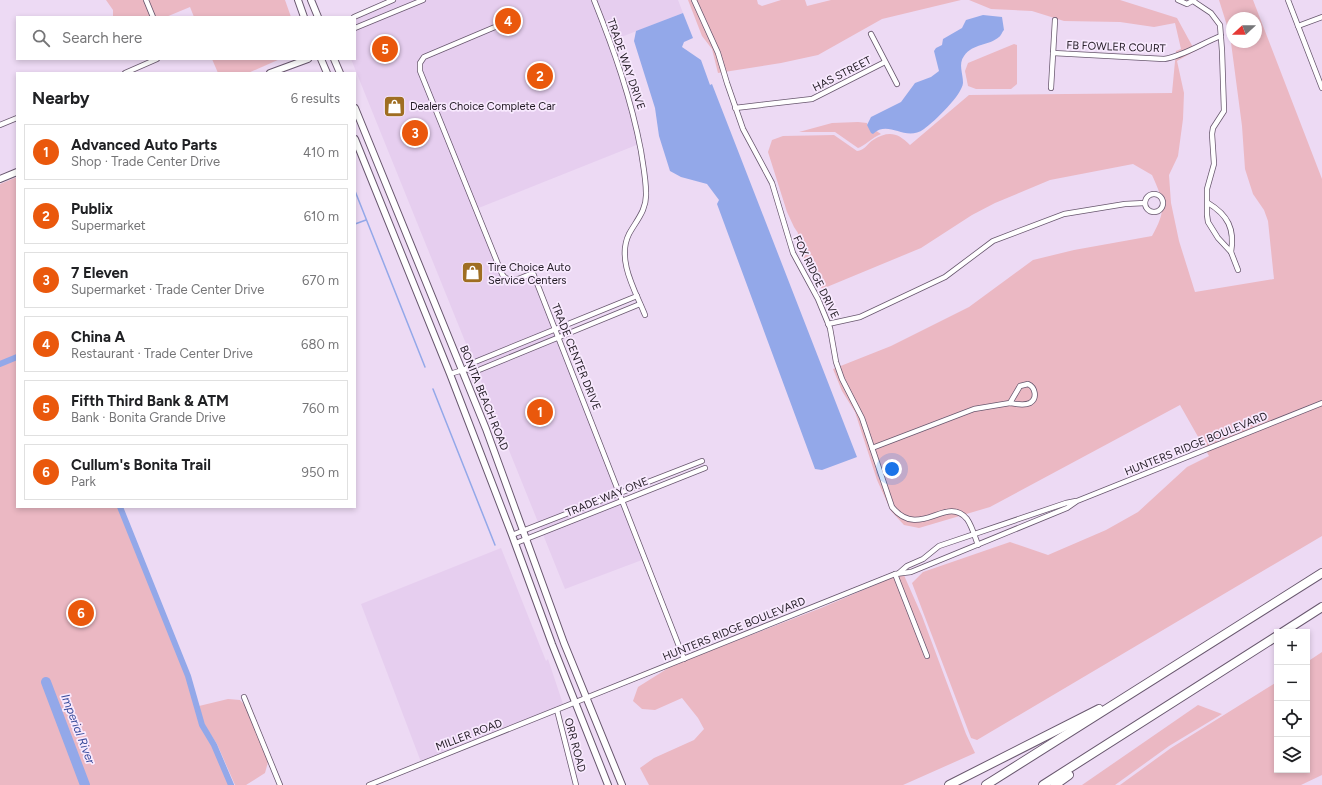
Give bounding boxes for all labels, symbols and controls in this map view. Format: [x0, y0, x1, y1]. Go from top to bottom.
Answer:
pin: 4 [495, 6, 521, 36]
north arrow [1226, 12, 1262, 48]
search box [16, 16, 356, 60]
street label: TRADE WAY DRIVE [604, 17, 648, 111]
icon: search [30, 27, 52, 49]
text: Search here [62, 29, 142, 47]
pin: 5 [372, 34, 398, 64]
street label: FB FOWLER COURT [1066, 39, 1166, 55]
street label: HAS STREET [811, 54, 873, 94]
pin: 2 [527, 61, 553, 91]
text: Nearby [32, 88, 90, 108]
text: 6 results [291, 91, 340, 106]
shop icon: Dealers Choice Complete Car [382, 93, 408, 119]
place label: Dealers Choice Complete Car [410, 100, 556, 113]
pin: 3 [402, 118, 428, 148]
text: Advanced Auto Parts [71, 136, 217, 154]
text: 1 [43, 145, 49, 160]
text: 410 m [303, 145, 339, 160]
text: Shop · Trade Center Drive [71, 154, 220, 169]
text: Publix [71, 200, 113, 218]
text: 2 [42, 209, 50, 224]
text: 610 m [304, 209, 339, 224]
text: Supermarket [71, 218, 146, 233]
street label: FOX RIDGE DRIVE [790, 233, 842, 321]
shop icon: Tire Choice Auto Service Centers [460, 260, 486, 286]
place label: Tire Choice Auto Service Centers [488, 261, 571, 287]
text: 7 Eleven [71, 264, 128, 282]
text: 3 [42, 273, 50, 288]
text: 670 m [302, 273, 339, 288]
text: Supermarket · Trade Center Drive [71, 282, 264, 297]
street label: TRADE CENTER DRIVE [549, 302, 603, 412]
text: China A [71, 328, 125, 346]
text: 4 [42, 337, 50, 352]
text: 680 m [301, 337, 339, 352]
street label: BONITA BEACH ROAD [457, 344, 511, 453]
text: Restaurant · Trade Center Drive [71, 346, 253, 361]
text: Fifth Third Bank & ATM [71, 392, 229, 410]
pin: 1 [527, 397, 553, 427]
text: 5 [42, 401, 50, 416]
text: 760 m [302, 401, 339, 416]
street label: HUNTERS RIDGE BOULEVARD [1123, 409, 1270, 479]
text: Bank · Bonita Grande Drive [71, 410, 225, 425]
text: Cullum's Bonita Trail [71, 456, 211, 474]
your location [882, 459, 902, 479]
text: 6 [42, 465, 50, 480]
text: 950 m [302, 465, 339, 480]
text: Park [71, 474, 96, 489]
street label: TRADE WAY ONE [564, 475, 650, 519]
street label: HUNTERS RIDGE BOULEVARD [661, 594, 808, 664]
pin: 6 [68, 598, 94, 628]
map controls [1274, 629, 1310, 773]
button: + [1274, 629, 1310, 665]
button: − [1274, 665, 1310, 701]
water label: Imperial River [58, 692, 98, 767]
button: locate [1274, 701, 1310, 737]
street label: MILLER ROAD [434, 716, 505, 754]
street label: ORR ROAD [562, 717, 589, 774]
button: layers [1274, 737, 1310, 773]

